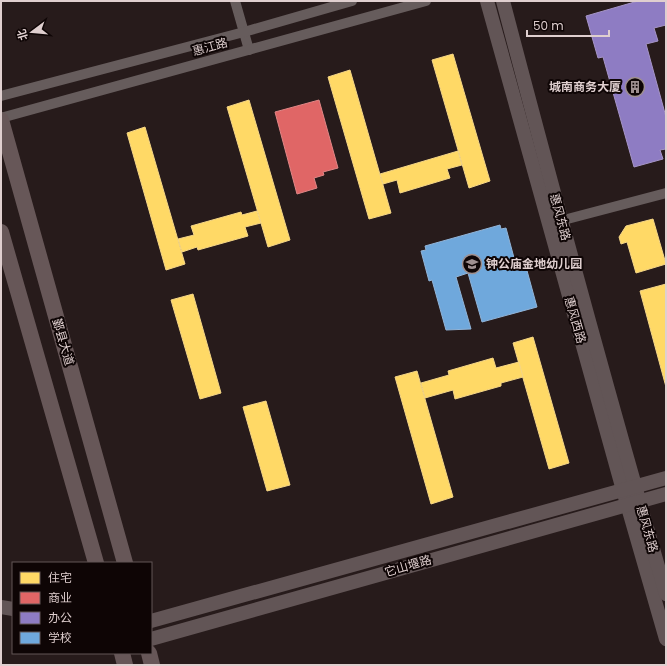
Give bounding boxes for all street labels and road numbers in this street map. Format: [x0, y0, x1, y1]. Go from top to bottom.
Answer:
street label: 惠江路 [190, 34, 229, 59]
street label: 惠风东路 [546, 191, 575, 242]
street label: 惠风西路 [561, 294, 590, 345]
street label: 鄞县大道 [49, 316, 78, 367]
street label: 惠风东路 [633, 503, 662, 554]
street label: 它山堰路 [382, 551, 433, 580]

